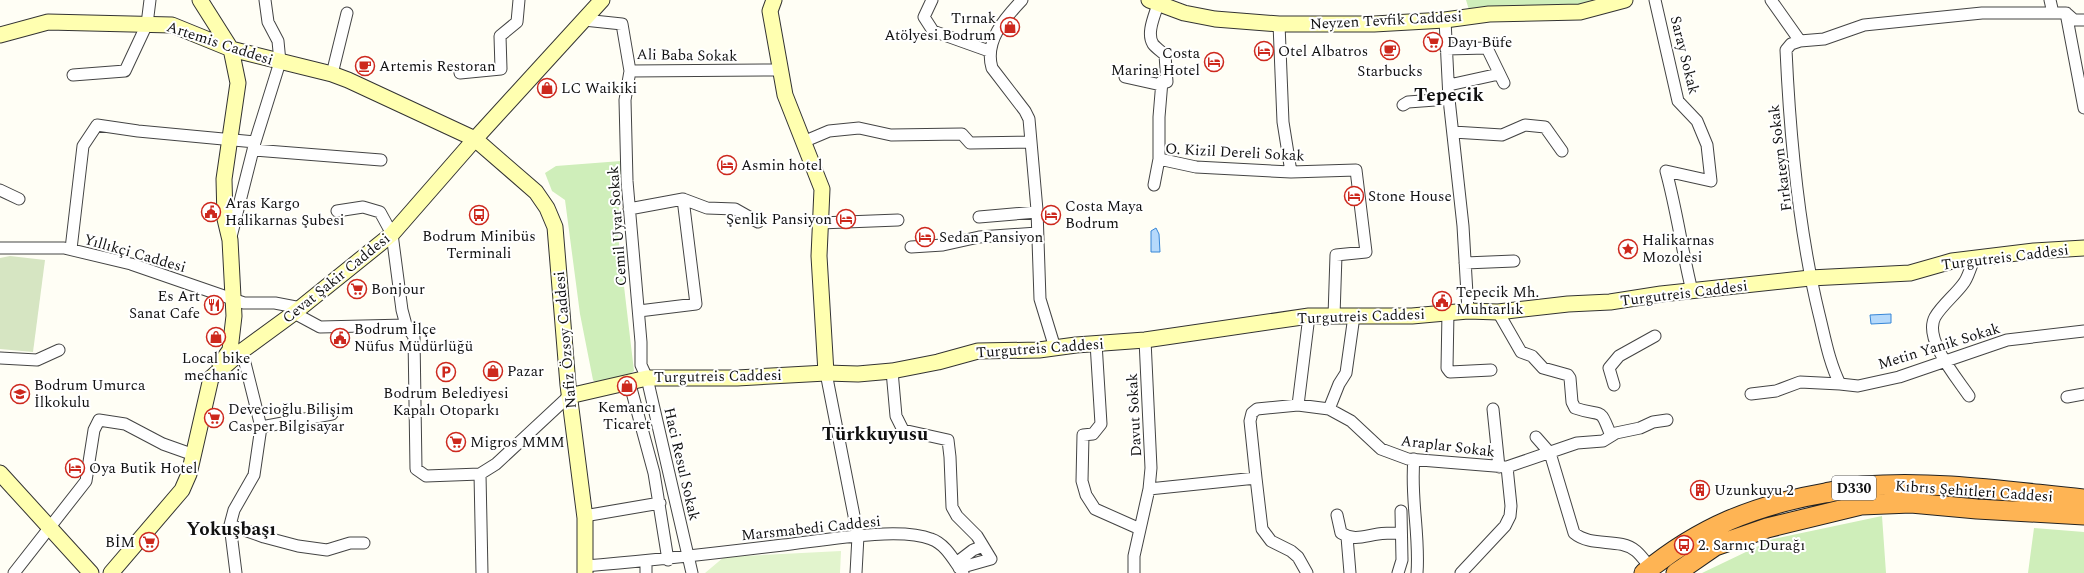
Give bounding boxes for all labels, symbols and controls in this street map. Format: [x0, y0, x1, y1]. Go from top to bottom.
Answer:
street label: Neyzen Tevfik Caddesi [1309, 5, 1463, 36]
place label: Tırnak Atölyesi Bodrum [884, 7, 996, 47]
street label: Saray Sokak [1664, 13, 1705, 97]
street label: Artemis Caddesi [164, 15, 276, 72]
shop icon: Tırnak Atölyesi Bodrum [999, 16, 1021, 38]
supermarket icon: Dayı Büfe [1422, 31, 1444, 53]
place label: Dayı Büfe [1447, 31, 1512, 54]
cafe icon: Starbucks [1379, 39, 1401, 61]
hotel icon: Otel Albatros [1253, 40, 1275, 62]
place label: Otel Albatros [1278, 40, 1368, 63]
place label: Costa Marina Hotel [1111, 42, 1201, 82]
street label: Ali Baba Sokak [636, 43, 738, 68]
hotel icon: Costa Marina Hotel [1203, 51, 1225, 73]
cafe icon: Artemis Restoran [354, 55, 376, 77]
place label: Artemis Restoran [379, 55, 496, 78]
place label: Starbucks [1357, 60, 1423, 83]
shop icon: LC Waikiki [536, 77, 558, 99]
place label: LC Waikiki [561, 77, 637, 100]
district label: Tepecik [1414, 81, 1484, 110]
street label: Fırkateyn Sokak [1763, 103, 1798, 213]
street label: O. Kizil Dereli Sokak [1165, 137, 1305, 168]
hotel icon: Asmin hotel [716, 154, 738, 176]
place label: Asmin hotel [741, 154, 822, 177]
street label: Cemil Uyar Sokak [602, 165, 633, 287]
hotel icon: Stone House [1343, 185, 1365, 207]
place label: Stone House [1368, 185, 1452, 208]
place label: Aras Kargo Halikarnas Şubesi [225, 192, 344, 232]
place label: Costa Maya Bodrum [1065, 195, 1144, 235]
public building icon: Aras Kargo Halikarnas Şubesi [200, 201, 222, 223]
bus stop icon: Bodrum Minibüs Terminali [468, 204, 490, 226]
hotel icon: Costa Maya Bodrum [1040, 204, 1062, 226]
place label: Şenlik Pansiyon [726, 208, 832, 231]
hotel icon: Şenlik Pansiyon [835, 208, 857, 230]
place label: Bodrum Minibüs Terminali [422, 225, 536, 265]
hotel icon: Sedan Pansiyon [914, 226, 936, 248]
place label: Sedan Pansiyon [939, 226, 1044, 249]
street label: Yıllıkçi Caddesi [81, 228, 189, 279]
street label: Cevat Şakir Caddesi [277, 228, 395, 329]
place label: Halikarnas Mozolesi [1642, 229, 1714, 269]
place icon: Halikarnas Mozolesi [1617, 238, 1639, 260]
street label: Turgutreis Caddesi [1940, 238, 2070, 277]
street label: Nafiz Özsoy Caddesi [548, 270, 583, 410]
street label: Turgutreis Caddesi [1619, 274, 1749, 313]
supermarket icon: Bonjour [346, 278, 368, 300]
place label: Bonjour [371, 278, 425, 301]
place label: Tepecik Mh. Muhtarlık [1456, 281, 1539, 321]
place label: Es Art Sanat Cafe [129, 285, 200, 325]
public building icon: Tepecik Mh. Muhtarlık [1431, 290, 1453, 312]
restaurant icon: Es Art Sanat Cafe [203, 294, 225, 316]
street label: Turgutreis Caddesi [1297, 303, 1425, 330]
street label: Metin Yanik Sokak [1875, 317, 2003, 376]
place label: Bodrum İlçe Nüfus Müdürlüğü [354, 318, 473, 358]
shop icon: Local bike mechanic [205, 326, 227, 348]
public building icon: Bodrum İlçe Nüfus Müdürlüğü [329, 327, 351, 349]
street label: Turgutreis Caddesi [975, 333, 1105, 364]
place label: Local bike mechanic [182, 347, 250, 387]
shop icon: Pazar [482, 360, 504, 382]
place label: Pazar [507, 360, 544, 383]
parking icon: Bodrum Belediyesi Kapalı Otoparkı [435, 361, 457, 383]
street label: Turgutreis Caddesi [654, 364, 782, 389]
street label: Davut Sokak [1121, 373, 1148, 457]
place label: Bodrum Umurca İlkokulu [34, 374, 146, 414]
shop icon: Kemancı Ticaret [616, 375, 638, 397]
place label: Bodrum Belediyesi Kapalı Otoparkı [383, 382, 509, 422]
school or university icon: Bodrum Umurca İlkokulu [9, 383, 31, 405]
place label: Kemancı Ticaret [598, 396, 656, 436]
place label: Devecioğlu Bilişim Casper Bilgisayar [228, 398, 354, 438]
street label: Haci Resul Sokak [657, 405, 706, 523]
supermarket icon: Devecioğlu Bilişim Casper Bilgisayar [203, 407, 225, 429]
district label: Türkkuyusu [822, 420, 928, 449]
street label: Araplar Sokak [1399, 429, 1496, 464]
supermarket icon: Migros MMM [445, 431, 467, 453]
place label: Migros MMM [470, 431, 565, 454]
hotel icon: Oya Butik Hotel [64, 457, 86, 479]
place label: Oya Butik Hotel [89, 457, 197, 480]
street label: Kıbrıs Şehitleri Caddesi [1894, 475, 2054, 508]
road number: D330 [1832, 476, 1876, 500]
building icon: Uzunkuyu 2 [1689, 479, 1711, 501]
place label: Uzunkuyu 2 [1714, 479, 1794, 502]
street label: Marsmabedi Caddesi [740, 510, 882, 547]
district label: Yokuşbaşı [186, 515, 276, 544]
place label: BİM [105, 531, 135, 554]
supermarket icon: BİM [138, 531, 160, 553]
bus stop icon: 2. Sarnıç Durağı [1673, 534, 1695, 556]
place label: 2. Sarnıç Durağı [1698, 534, 1805, 557]

